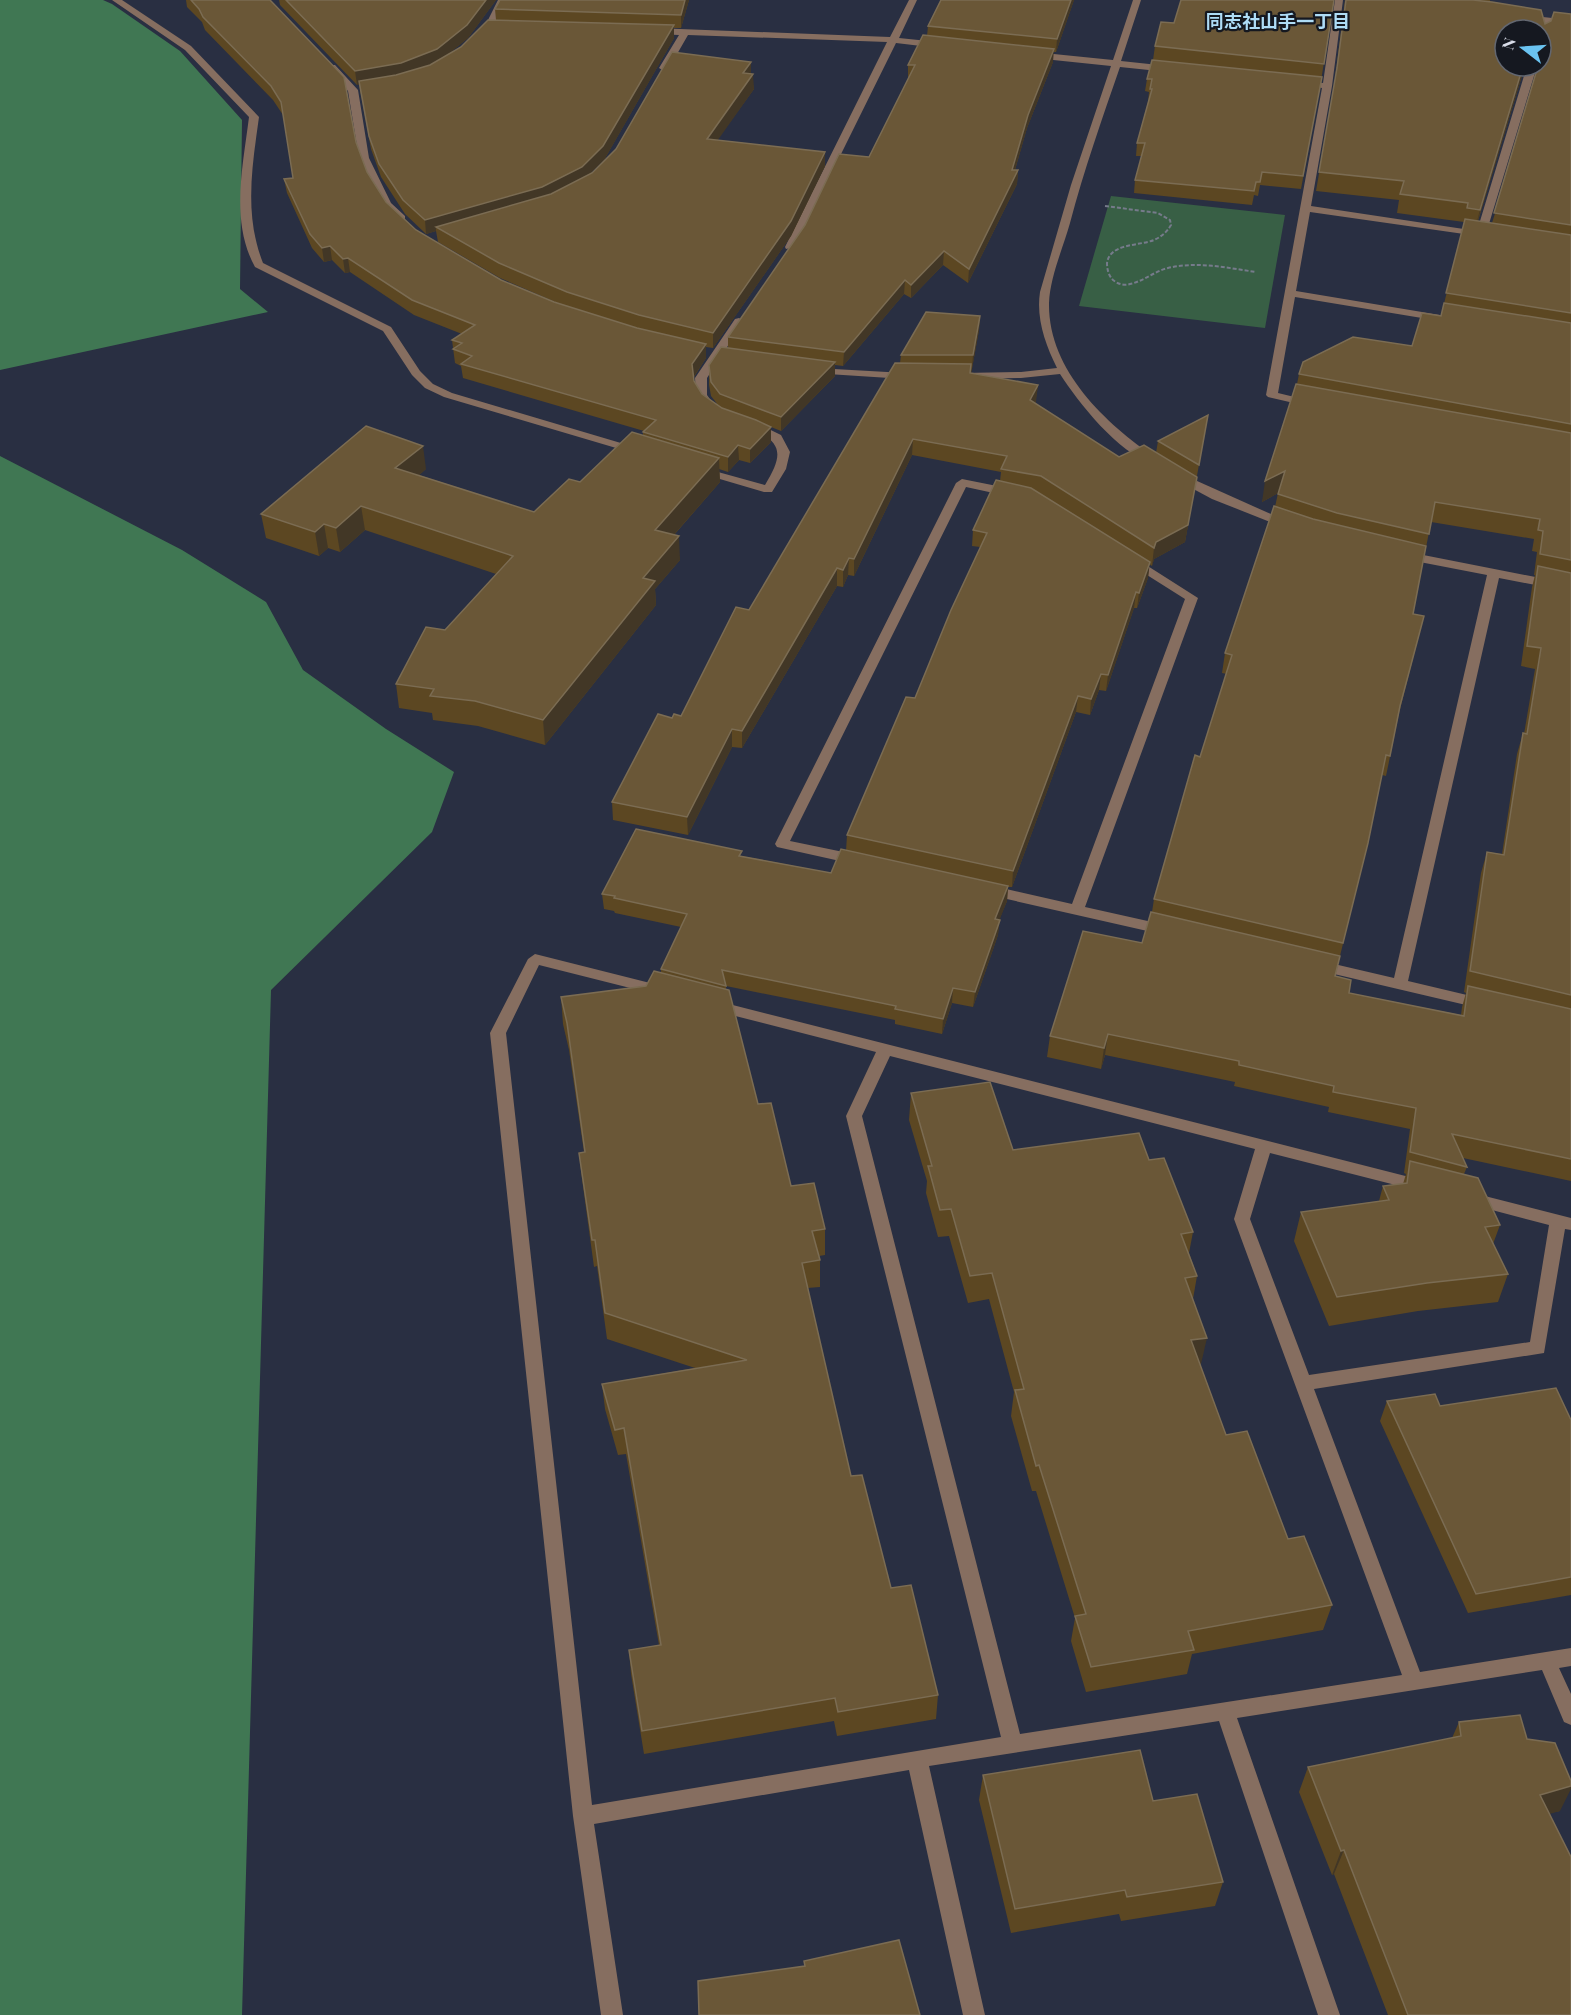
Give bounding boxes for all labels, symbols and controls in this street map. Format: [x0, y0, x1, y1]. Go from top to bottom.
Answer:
district label: 同志社山手一丁目 [1206, 9, 1350, 33]
north arrow [1493, 18, 1553, 78]
text: N [1496, 34, 1520, 52]

